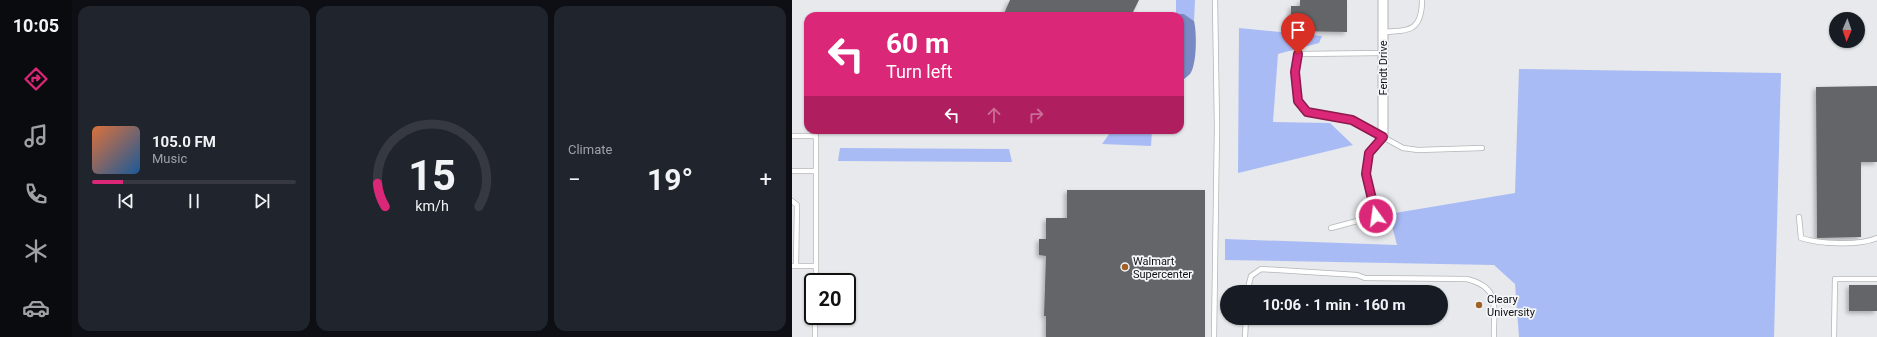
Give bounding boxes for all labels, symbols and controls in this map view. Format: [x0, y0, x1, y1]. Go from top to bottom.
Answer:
north arrow [1829, 12, 1865, 48]
map controls [1829, 12, 1865, 48]
pin [1281, 13, 1315, 54]
text: 10:05 [13, 15, 59, 36]
icon: arrive [1287, 19, 1309, 41]
text: 60 m [886, 27, 949, 60]
icon: left [820, 28, 872, 80]
street label: Fendt Drive [1377, 40, 1390, 96]
text: Turn left [886, 61, 952, 82]
icon: directions [22, 65, 50, 93]
icon: left [941, 104, 963, 126]
icon: ahead [983, 104, 1005, 126]
icon: right [1025, 104, 1047, 126]
icon: music [22, 122, 50, 150]
text: 105.0 FM [152, 133, 216, 151]
text: Climate [568, 142, 612, 157]
text: 15 [408, 150, 456, 199]
text: Music [152, 151, 187, 166]
text: 19° [647, 162, 693, 197]
text: − [568, 167, 581, 192]
text: + [760, 167, 772, 192]
icon: phone [22, 180, 50, 208]
icon: previous [115, 190, 137, 212]
icon: pause [183, 190, 205, 212]
icon: next [251, 190, 273, 212]
position arrow [1355, 195, 1397, 237]
text: km/h [415, 197, 449, 213]
icon: climate [22, 237, 50, 265]
place label: Walmart Supercenter [1133, 255, 1192, 281]
marker: Walmart Supercenter [1120, 262, 1130, 272]
speed limit sign: 20 [804, 273, 856, 325]
place label: Cleary University [1487, 293, 1536, 319]
icon: car [22, 294, 50, 322]
text: 10:06 · 1 min · 160 m [1263, 296, 1405, 314]
marker: Cleary University [1474, 300, 1484, 310]

